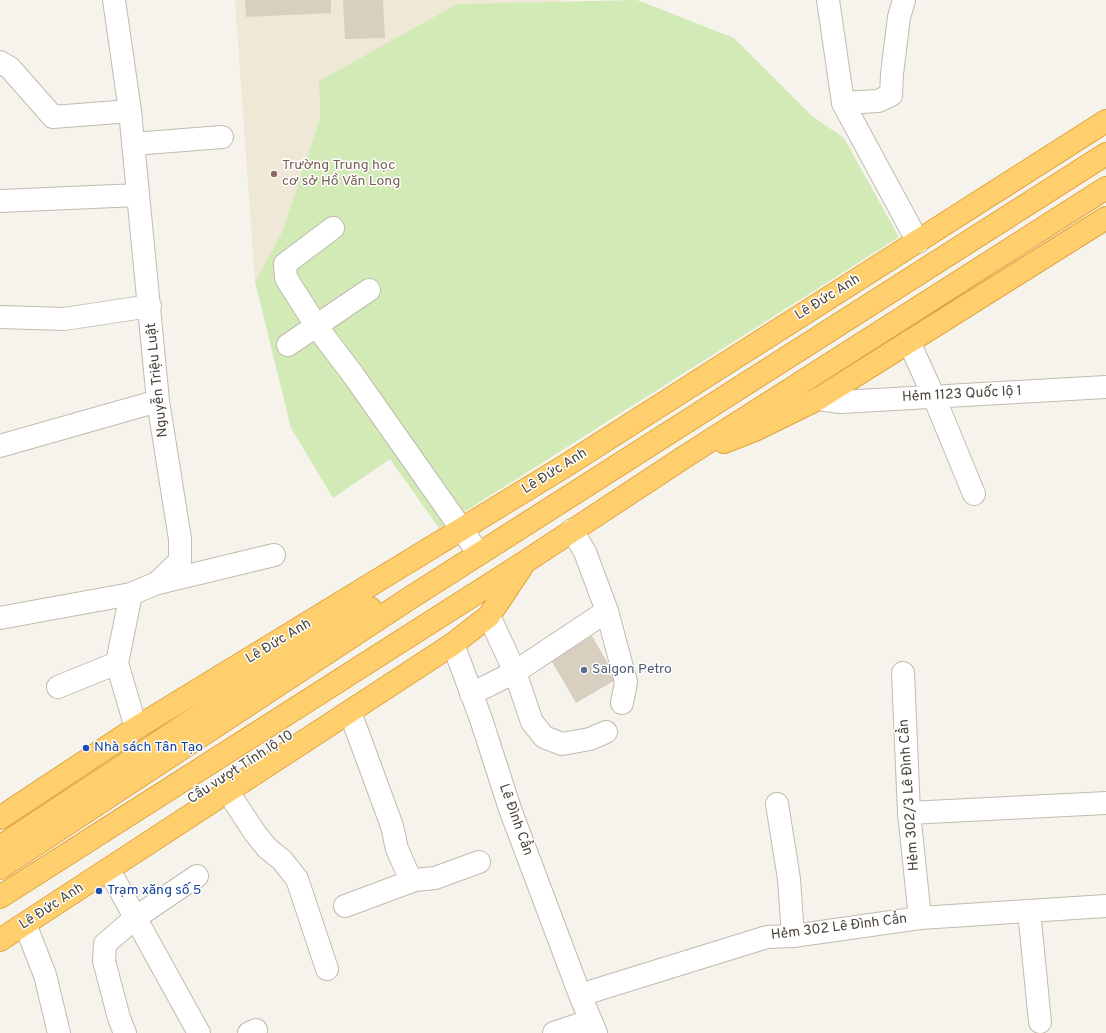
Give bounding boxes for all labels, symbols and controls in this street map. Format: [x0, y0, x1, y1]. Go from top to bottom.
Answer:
place label: Trường Trung học cơ sở Hồ Văn Long [282, 158, 400, 190]
marker: Trường Trung học cơ sở Hồ Văn Long [269, 169, 279, 179]
street label: Lê Đức Anh [792, 271, 864, 325]
street label: Nguyễn Triệu Luật [144, 322, 172, 438]
street label: Hẻm 1123 Quốc lộ 1 [902, 383, 1022, 407]
street label: Lê Đức Anh [519, 445, 591, 499]
street label: Lê Đức Anh [243, 616, 315, 668]
place label: Saigon Petro [592, 662, 672, 678]
marker: Saigon Petro [579, 665, 589, 675]
street label: Hẻm 302/3 Lê Đình Cẩn [896, 719, 924, 871]
street label: Cầu vượt Tỉnh lộ 10 [185, 727, 297, 809]
place label: Nhà sách Tân Tạo [94, 740, 203, 756]
marker: Nhà sách Tân Tạo [81, 743, 91, 753]
street label: Lê Đình Cẩn [494, 782, 536, 858]
street label: Lê Đức Anh [17, 880, 87, 934]
place label: Trạm xăng số 5 [107, 883, 202, 899]
marker: Trạm xăng số 5 [94, 886, 104, 896]
street label: Hẻm 302 Lê Đình Cẩn [770, 911, 908, 945]

